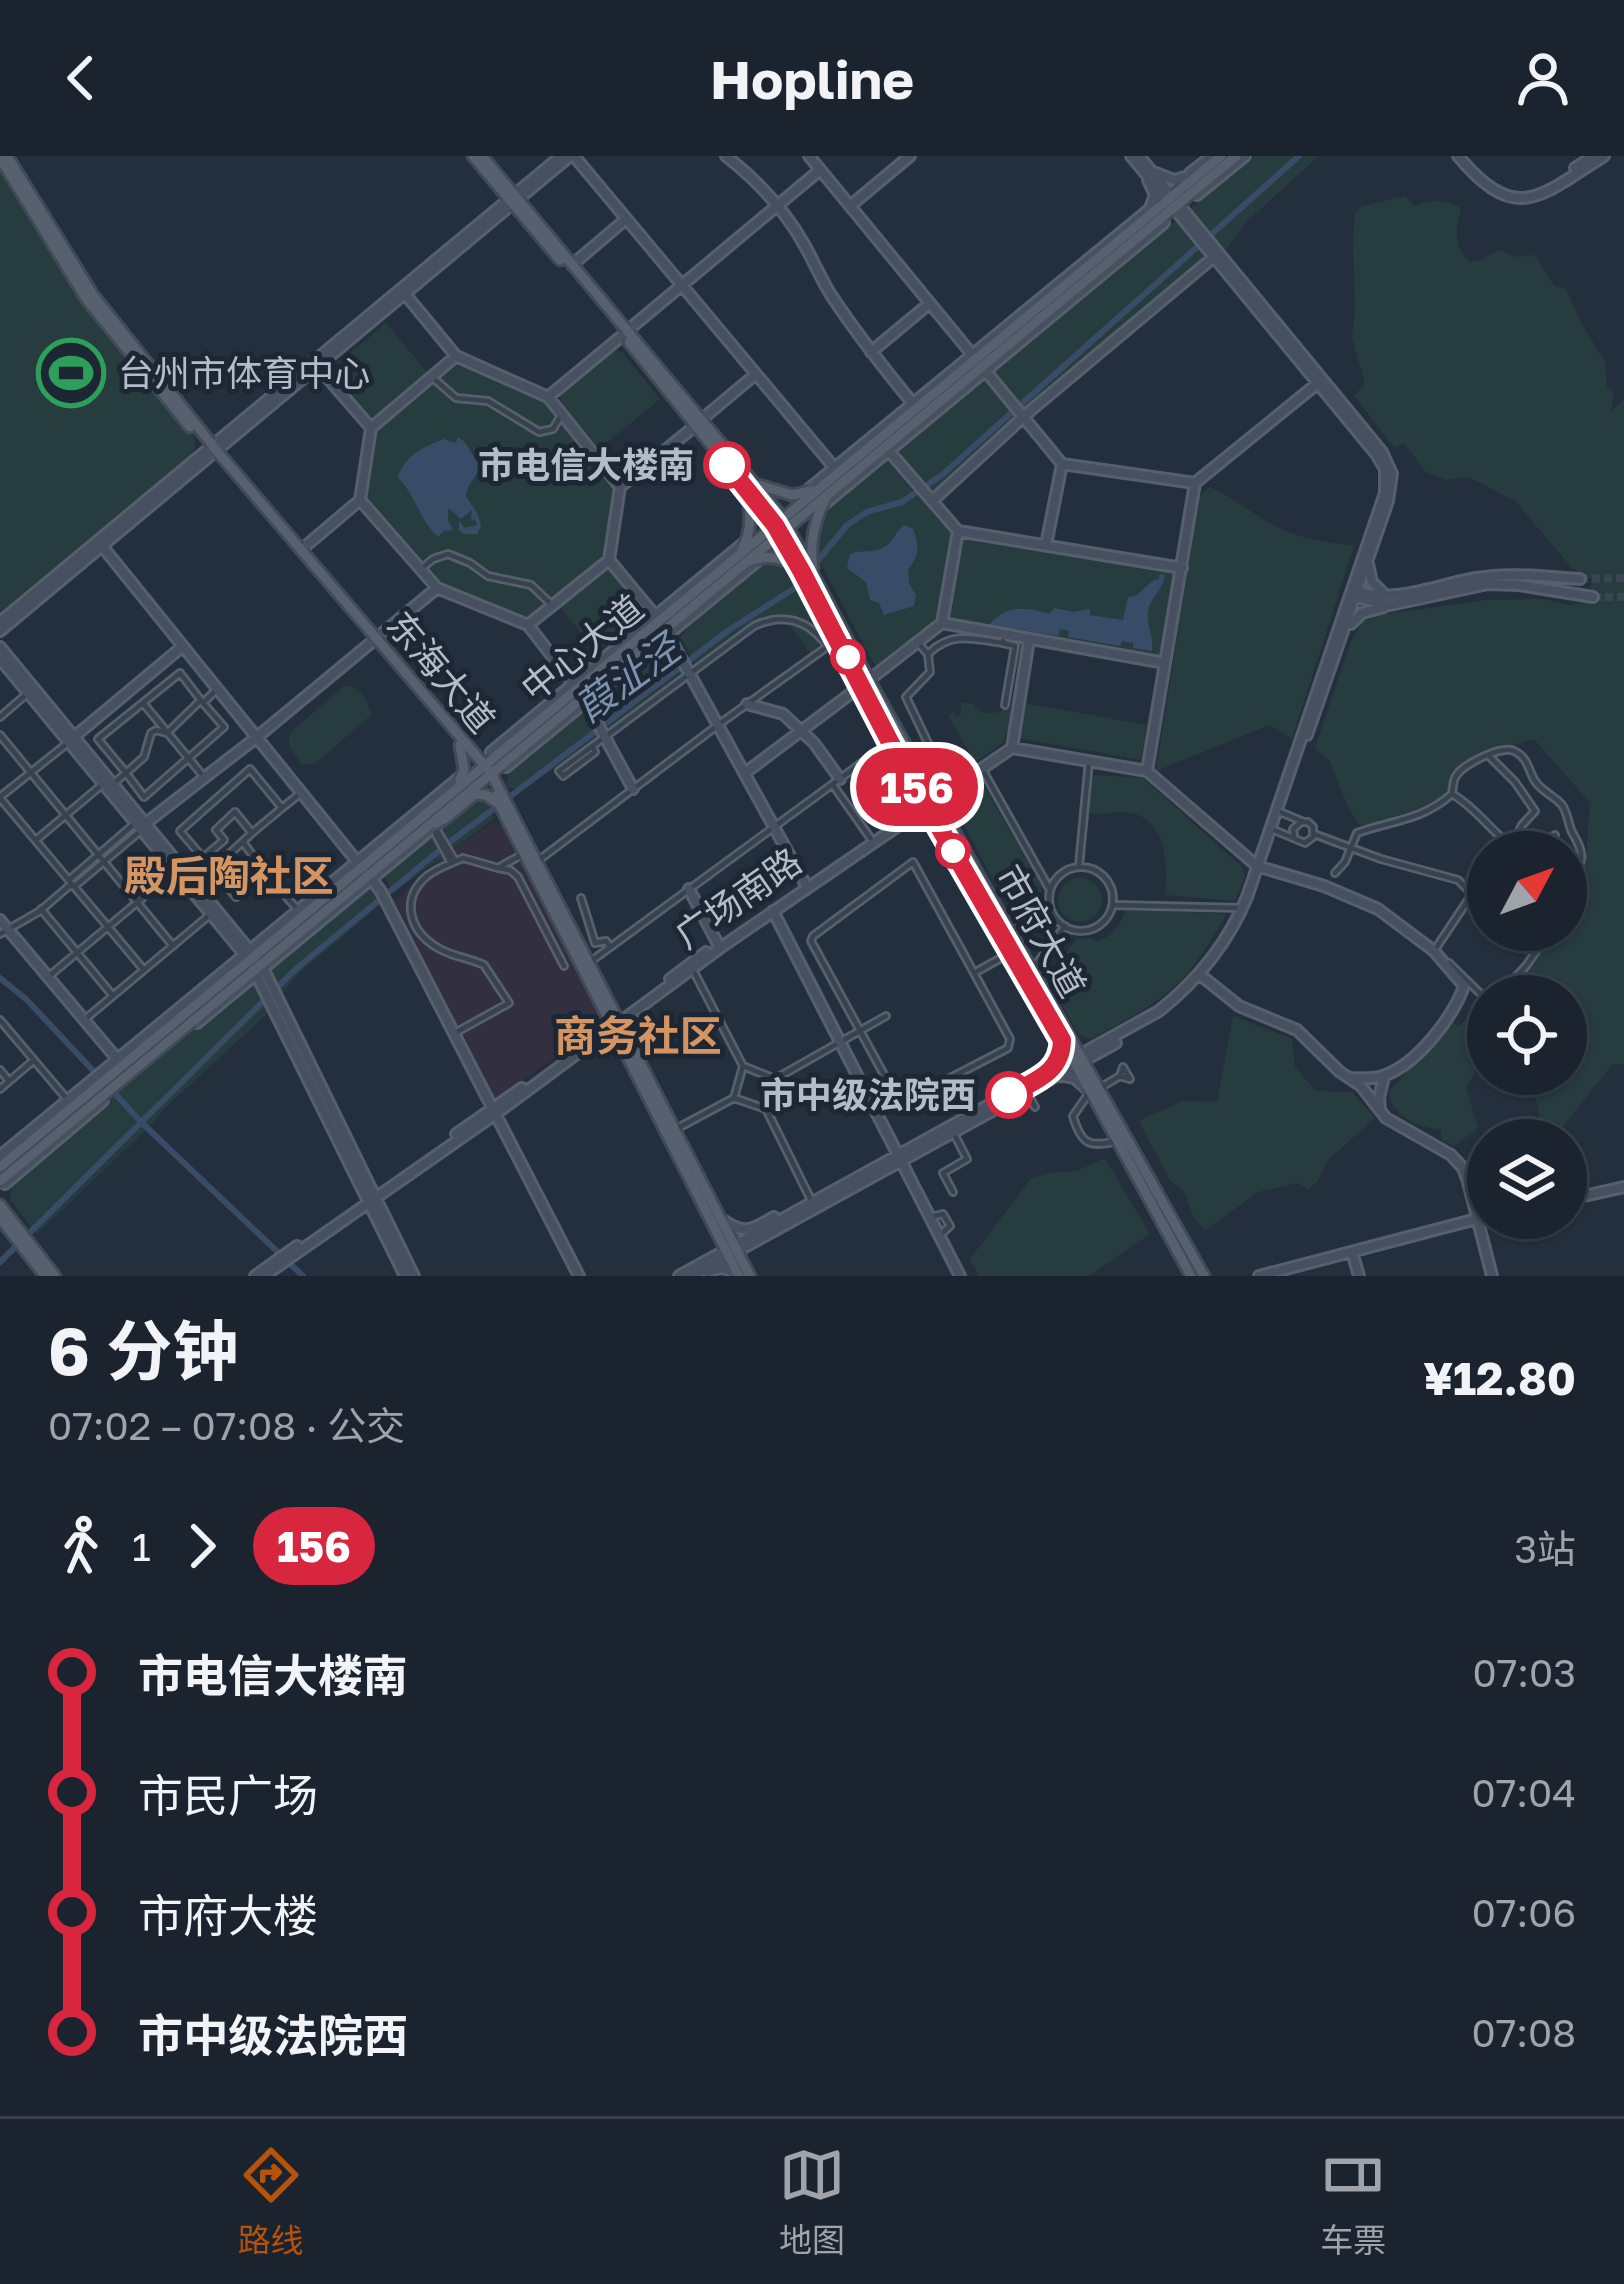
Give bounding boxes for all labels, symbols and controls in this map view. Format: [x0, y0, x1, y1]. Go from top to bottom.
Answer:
icon: back [48, 45, 114, 111]
icon: person [1510, 45, 1576, 111]
text: Hopline [710, 46, 914, 111]
sports icon: 台州市体育中心 [36, 338, 106, 408]
place label: 台州市体育中心 [118, 351, 370, 394]
place label: 市电信大楼南 [478, 443, 694, 486]
marker: 市电信大楼南 [705, 443, 749, 487]
street label: 中心大道 [512, 586, 651, 710]
street label: 东海大道 [379, 603, 504, 741]
water label: 葭沚泾 [566, 622, 691, 731]
unlabelled marker [832, 641, 864, 673]
line badge: 156 [848, 748, 986, 826]
text: 156 [880, 762, 954, 812]
north arrow [1467, 831, 1587, 951]
map controls [1467, 831, 1587, 1239]
unlabelled marker [937, 835, 969, 867]
street label: 广场南路 [666, 839, 809, 957]
district label: 殿后陶社区 [124, 850, 334, 900]
street label: 市府大道 [988, 857, 1095, 1004]
button: locate [1467, 975, 1587, 1095]
district label: 商务社区 [554, 1010, 722, 1060]
place label: 市中级法院西 [760, 1073, 976, 1116]
marker: 市中级法院西 [987, 1073, 1031, 1117]
button: layers [1467, 1119, 1587, 1239]
text: 6 分钟 [48, 1310, 238, 1390]
text: ¥12.80 [1423, 1351, 1576, 1405]
text: 07:02 – 07:08 · 公交 [48, 1402, 405, 1449]
icon: walk [48, 1513, 114, 1579]
icon: forward [169, 1513, 235, 1579]
text: 156 [277, 1521, 351, 1571]
text: 1 [132, 1523, 151, 1570]
text: 3站 [1514, 1525, 1576, 1572]
text: 市电信大楼南 [138, 1648, 408, 1702]
text: 07:03 [1472, 1649, 1576, 1696]
text: 市民广场 [138, 1768, 318, 1822]
text: 07:04 [1471, 1769, 1576, 1816]
text: 市府大楼 [138, 1888, 318, 1942]
text: 07:06 [1472, 1889, 1576, 1936]
text: 市中级法院西 [138, 2008, 408, 2062]
text: 07:08 [1471, 2009, 1576, 2056]
tab: 路线 [238, 2142, 304, 2262]
tab: 地图 [779, 2142, 845, 2262]
tab: 车票 [1320, 2142, 1386, 2262]

